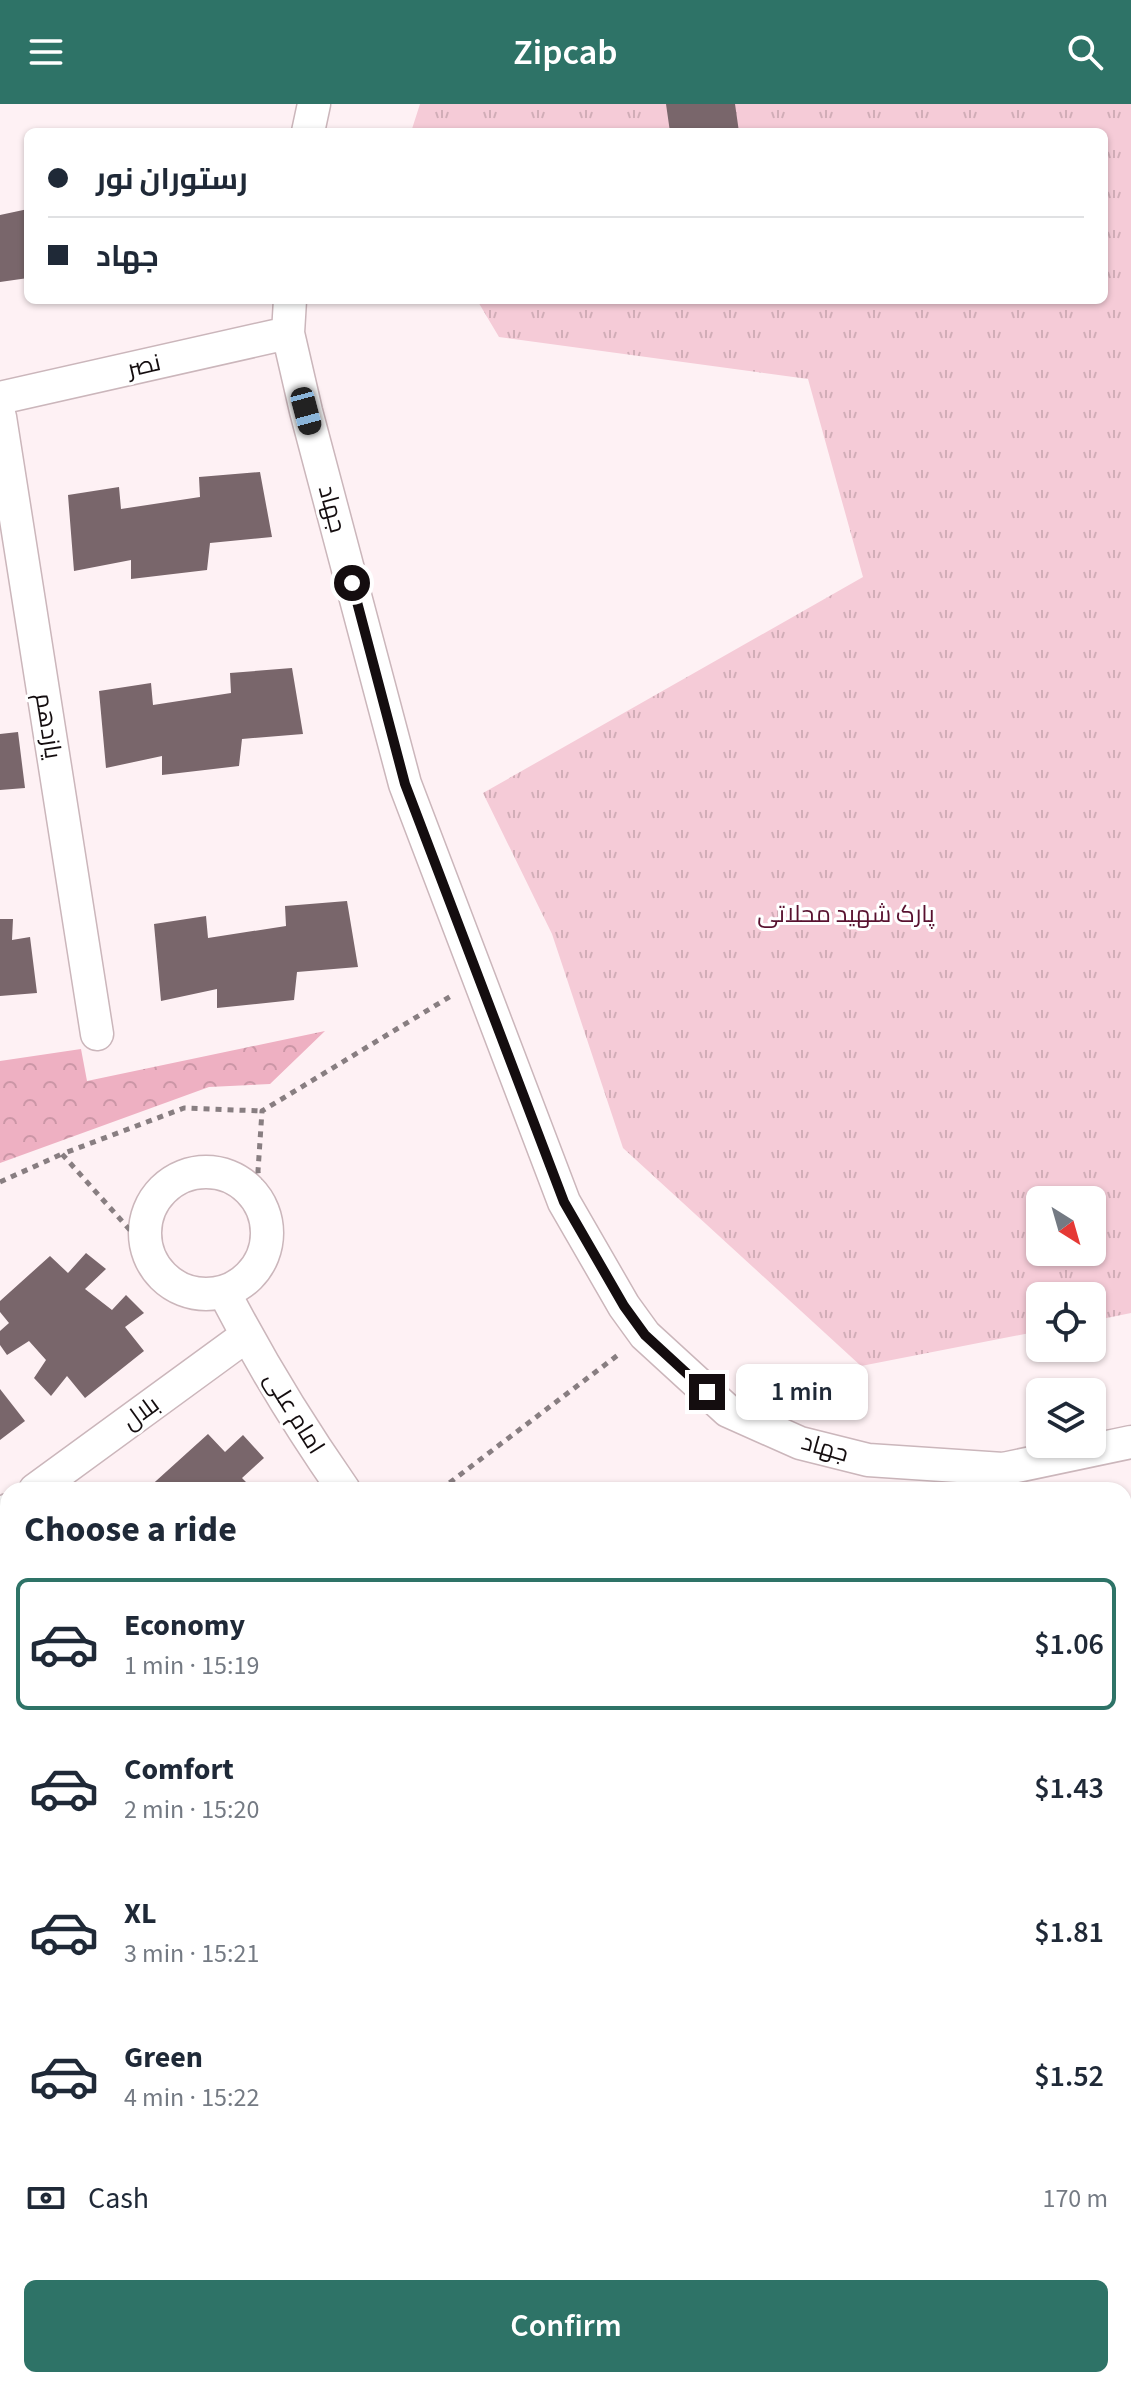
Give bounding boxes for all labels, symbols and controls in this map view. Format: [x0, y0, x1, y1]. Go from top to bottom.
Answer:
text: Zipcab [513, 27, 618, 78]
icon: menu [24, 30, 68, 74]
icon: search [1063, 30, 1107, 74]
text: رستوران نور [96, 158, 248, 201]
text: جهاد [96, 235, 159, 278]
street label: نصر [122, 345, 164, 387]
car [288, 385, 324, 437]
street label: جهاد [309, 481, 355, 537]
route start [334, 565, 370, 601]
street label: یازدهم [26, 691, 71, 762]
park label: پارک شهید محلاتی [757, 897, 935, 932]
north arrow [1026, 1186, 1106, 1266]
map controls [1026, 1186, 1106, 1458]
button: locate [1026, 1282, 1106, 1362]
callout: 1 min [735, 1364, 867, 1420]
street label: امام علی [255, 1365, 333, 1461]
text: 1 min [771, 1373, 833, 1410]
route end [689, 1374, 725, 1410]
button: layers [1026, 1378, 1106, 1458]
street label: بلال [115, 1388, 167, 1438]
street label: جهاد [797, 1425, 853, 1471]
text: Choose a ride [24, 1504, 237, 1555]
text: Economy [124, 1604, 245, 1647]
icon: car [28, 1608, 100, 1680]
text: $1.06 [1034, 1623, 1104, 1666]
text: 1 min · 15:19 [124, 1647, 259, 1684]
text: Comfort [124, 1748, 234, 1791]
icon: car [28, 1752, 100, 1824]
text: $1.43 [1034, 1767, 1104, 1810]
text: 2 min · 15:20 [124, 1791, 259, 1828]
text: XL [124, 1892, 157, 1935]
icon: car [28, 1896, 100, 1968]
text: $1.81 [1034, 1911, 1104, 1954]
text: 3 min · 15:21 [124, 1935, 259, 1972]
text: Green [124, 2036, 203, 2079]
icon: car [28, 2040, 100, 2112]
text: $1.52 [1034, 2055, 1104, 2098]
text: 4 min · 15:22 [124, 2079, 259, 2116]
icon: cash [24, 2176, 68, 2220]
text: Cash [88, 2177, 149, 2220]
text: 170 m [1042, 2180, 1108, 2217]
button: Confirm [24, 2280, 1108, 2372]

